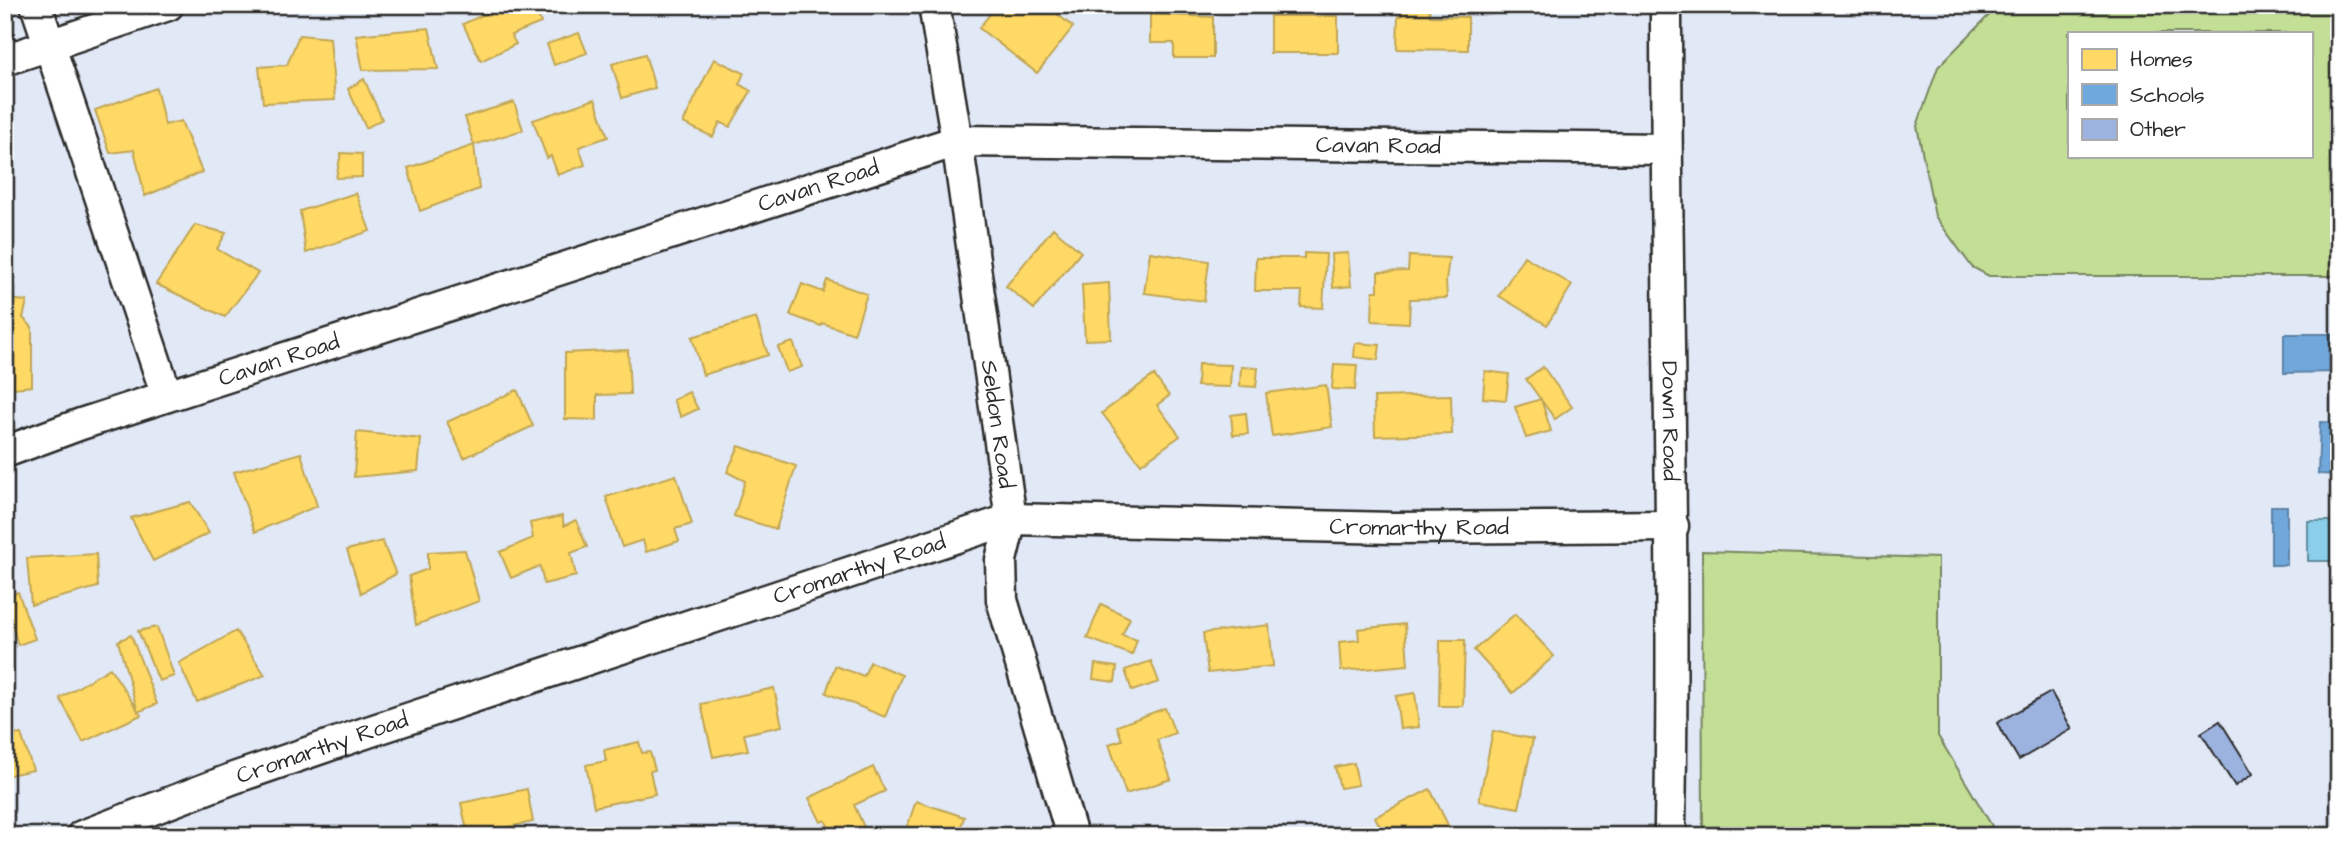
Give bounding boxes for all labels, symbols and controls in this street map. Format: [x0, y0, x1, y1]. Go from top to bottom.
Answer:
legend [2068, 32, 2312, 158]
text: Homes [2130, 45, 2193, 74]
text: Schools [2130, 81, 2205, 110]
text: Other [2130, 115, 2186, 144]
street label: Cavan Road [1316, 129, 1441, 162]
street label: Cavan Road [754, 151, 883, 220]
street label: Cavan Road [214, 326, 344, 395]
street label: Seldon Road [972, 358, 1022, 491]
street label: Down Road [1653, 361, 1687, 481]
street label: Cromarthy Road [1329, 510, 1509, 545]
street label: Cromarthy Road [769, 526, 950, 613]
street label: Cromarthy Road [232, 704, 413, 792]

